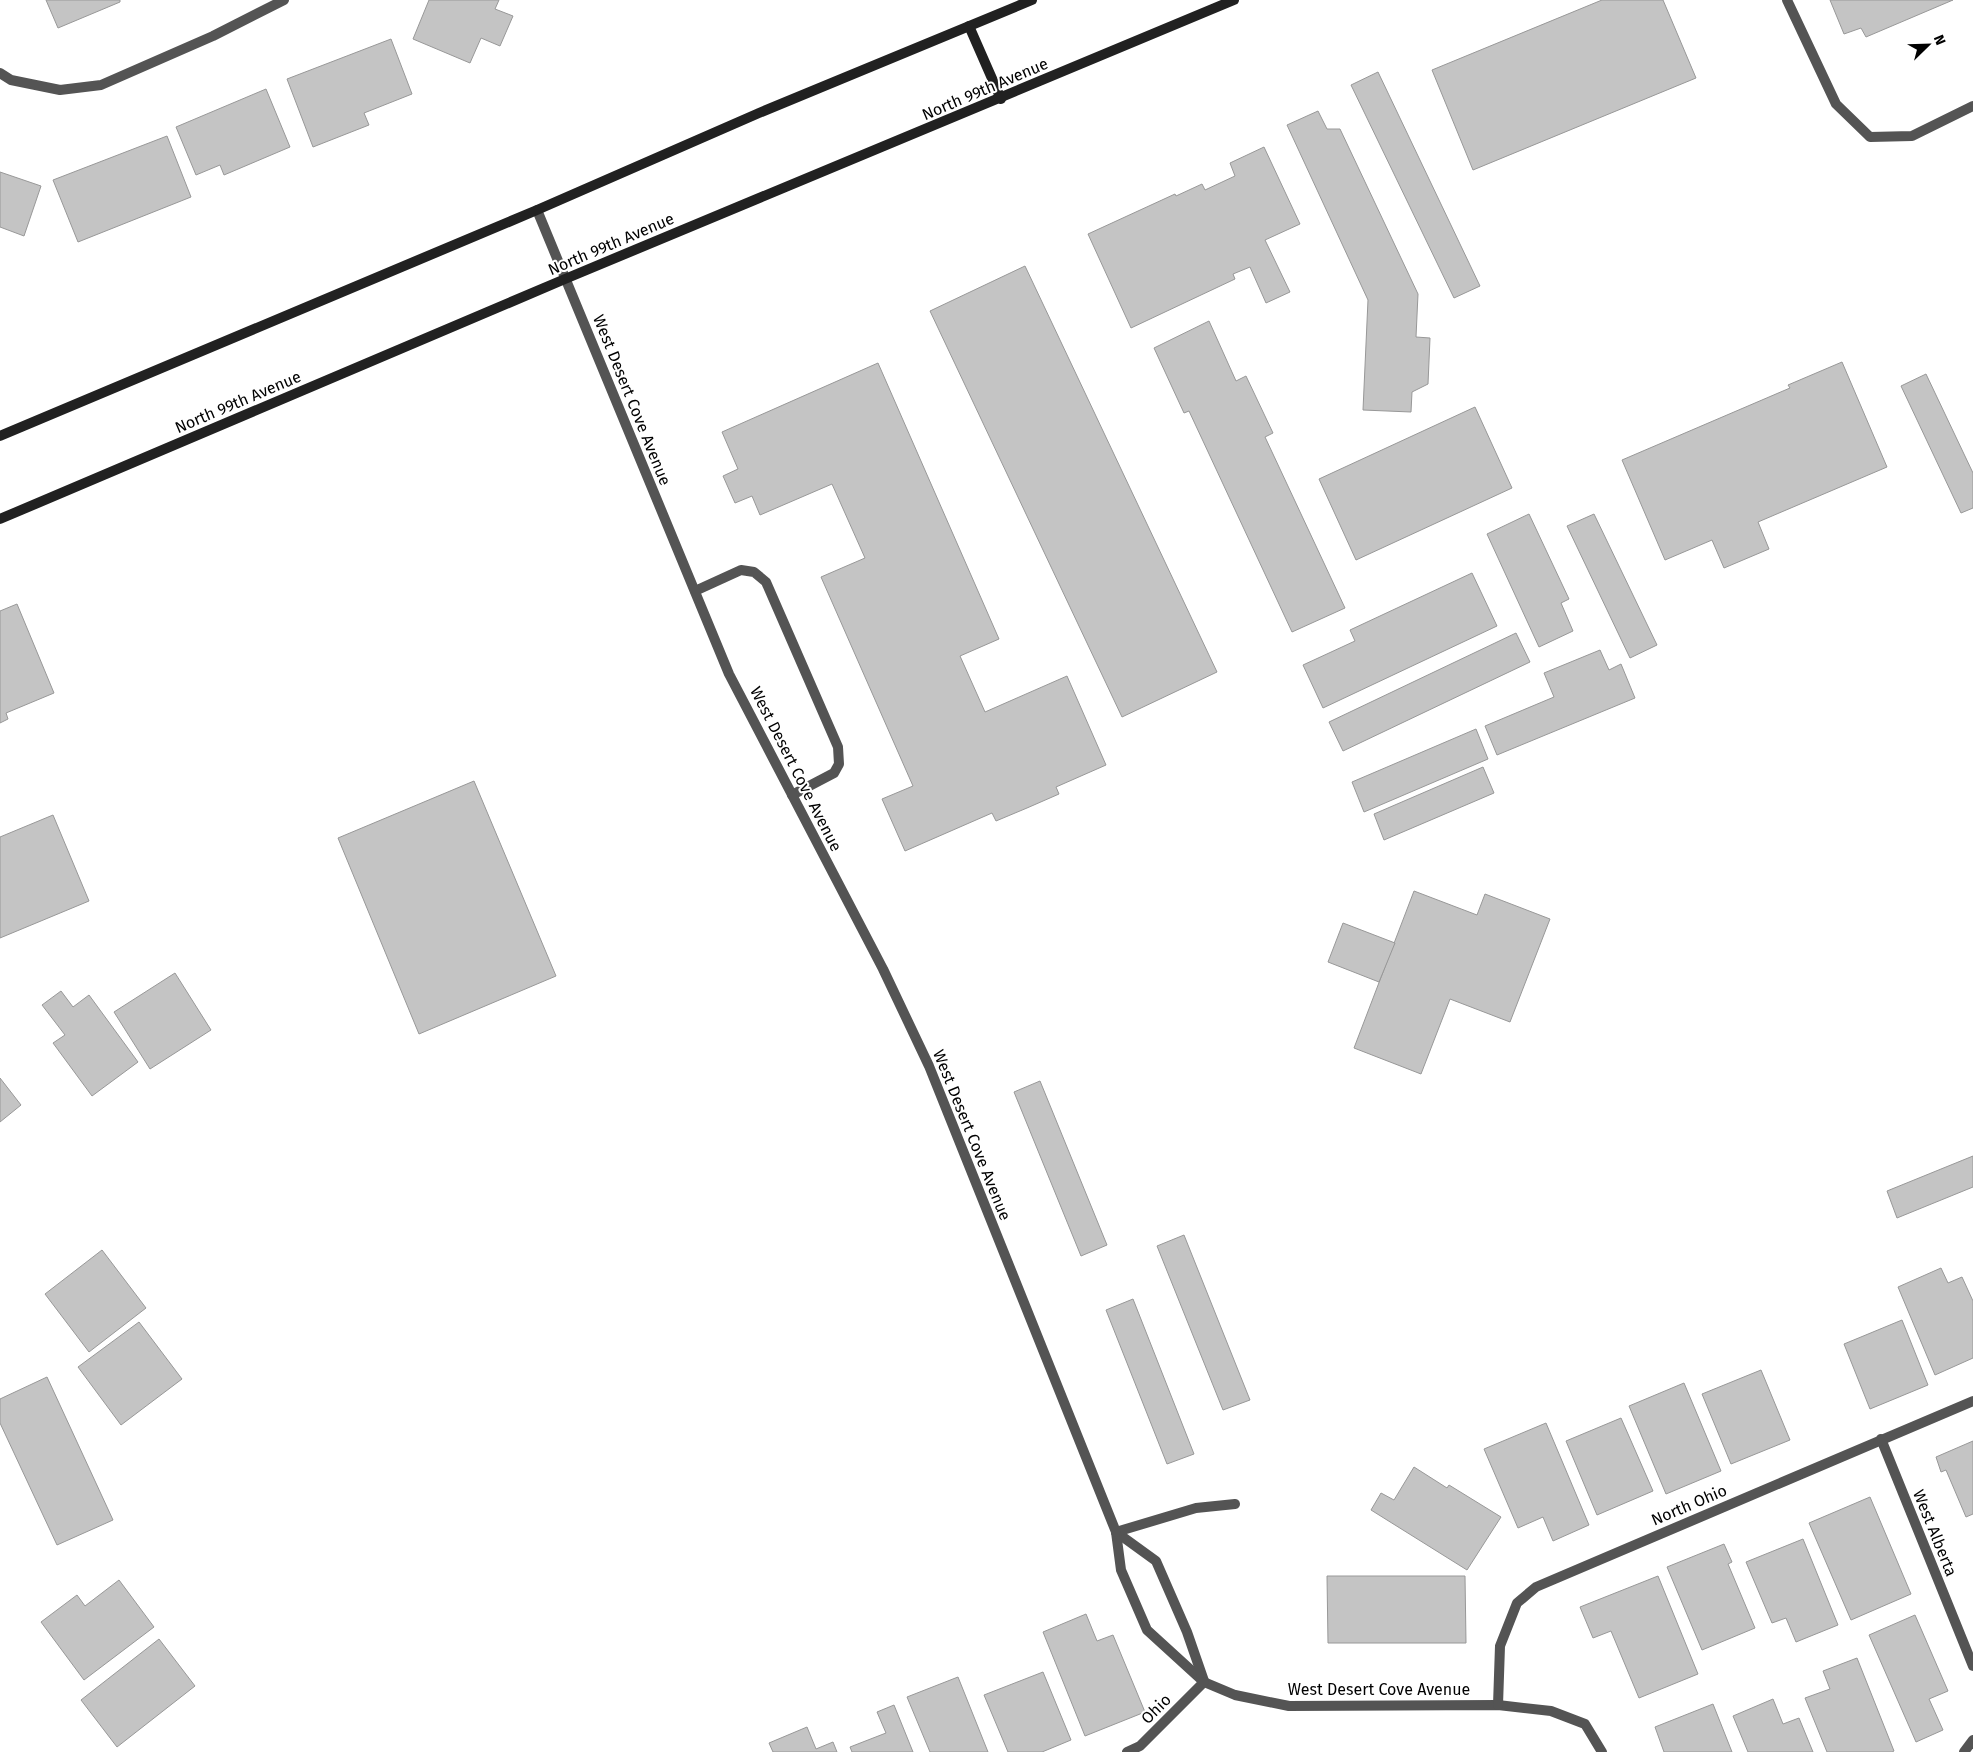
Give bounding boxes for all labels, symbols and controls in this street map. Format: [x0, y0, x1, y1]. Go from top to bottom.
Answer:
north arrow [1903, 20, 1953, 70]
text: N [1930, 33, 1949, 48]
street label: North 99th Avenue [919, 54, 1051, 124]
street label: North 99th Avenue [545, 209, 677, 279]
street label: West Desert Cove Avenue [589, 312, 675, 488]
street label: North 99th Avenue [172, 367, 304, 437]
street label: West Desert Cove Avenue [746, 683, 846, 855]
street label: West Desert Cove Avenue [929, 1047, 1015, 1223]
street label: North Ohio [1648, 1481, 1730, 1529]
street label: West Alberta [1909, 1487, 1961, 1579]
street label: West Desert Cove Avenue [1288, 1680, 1470, 1699]
street label: Ohio [1137, 1690, 1175, 1728]

